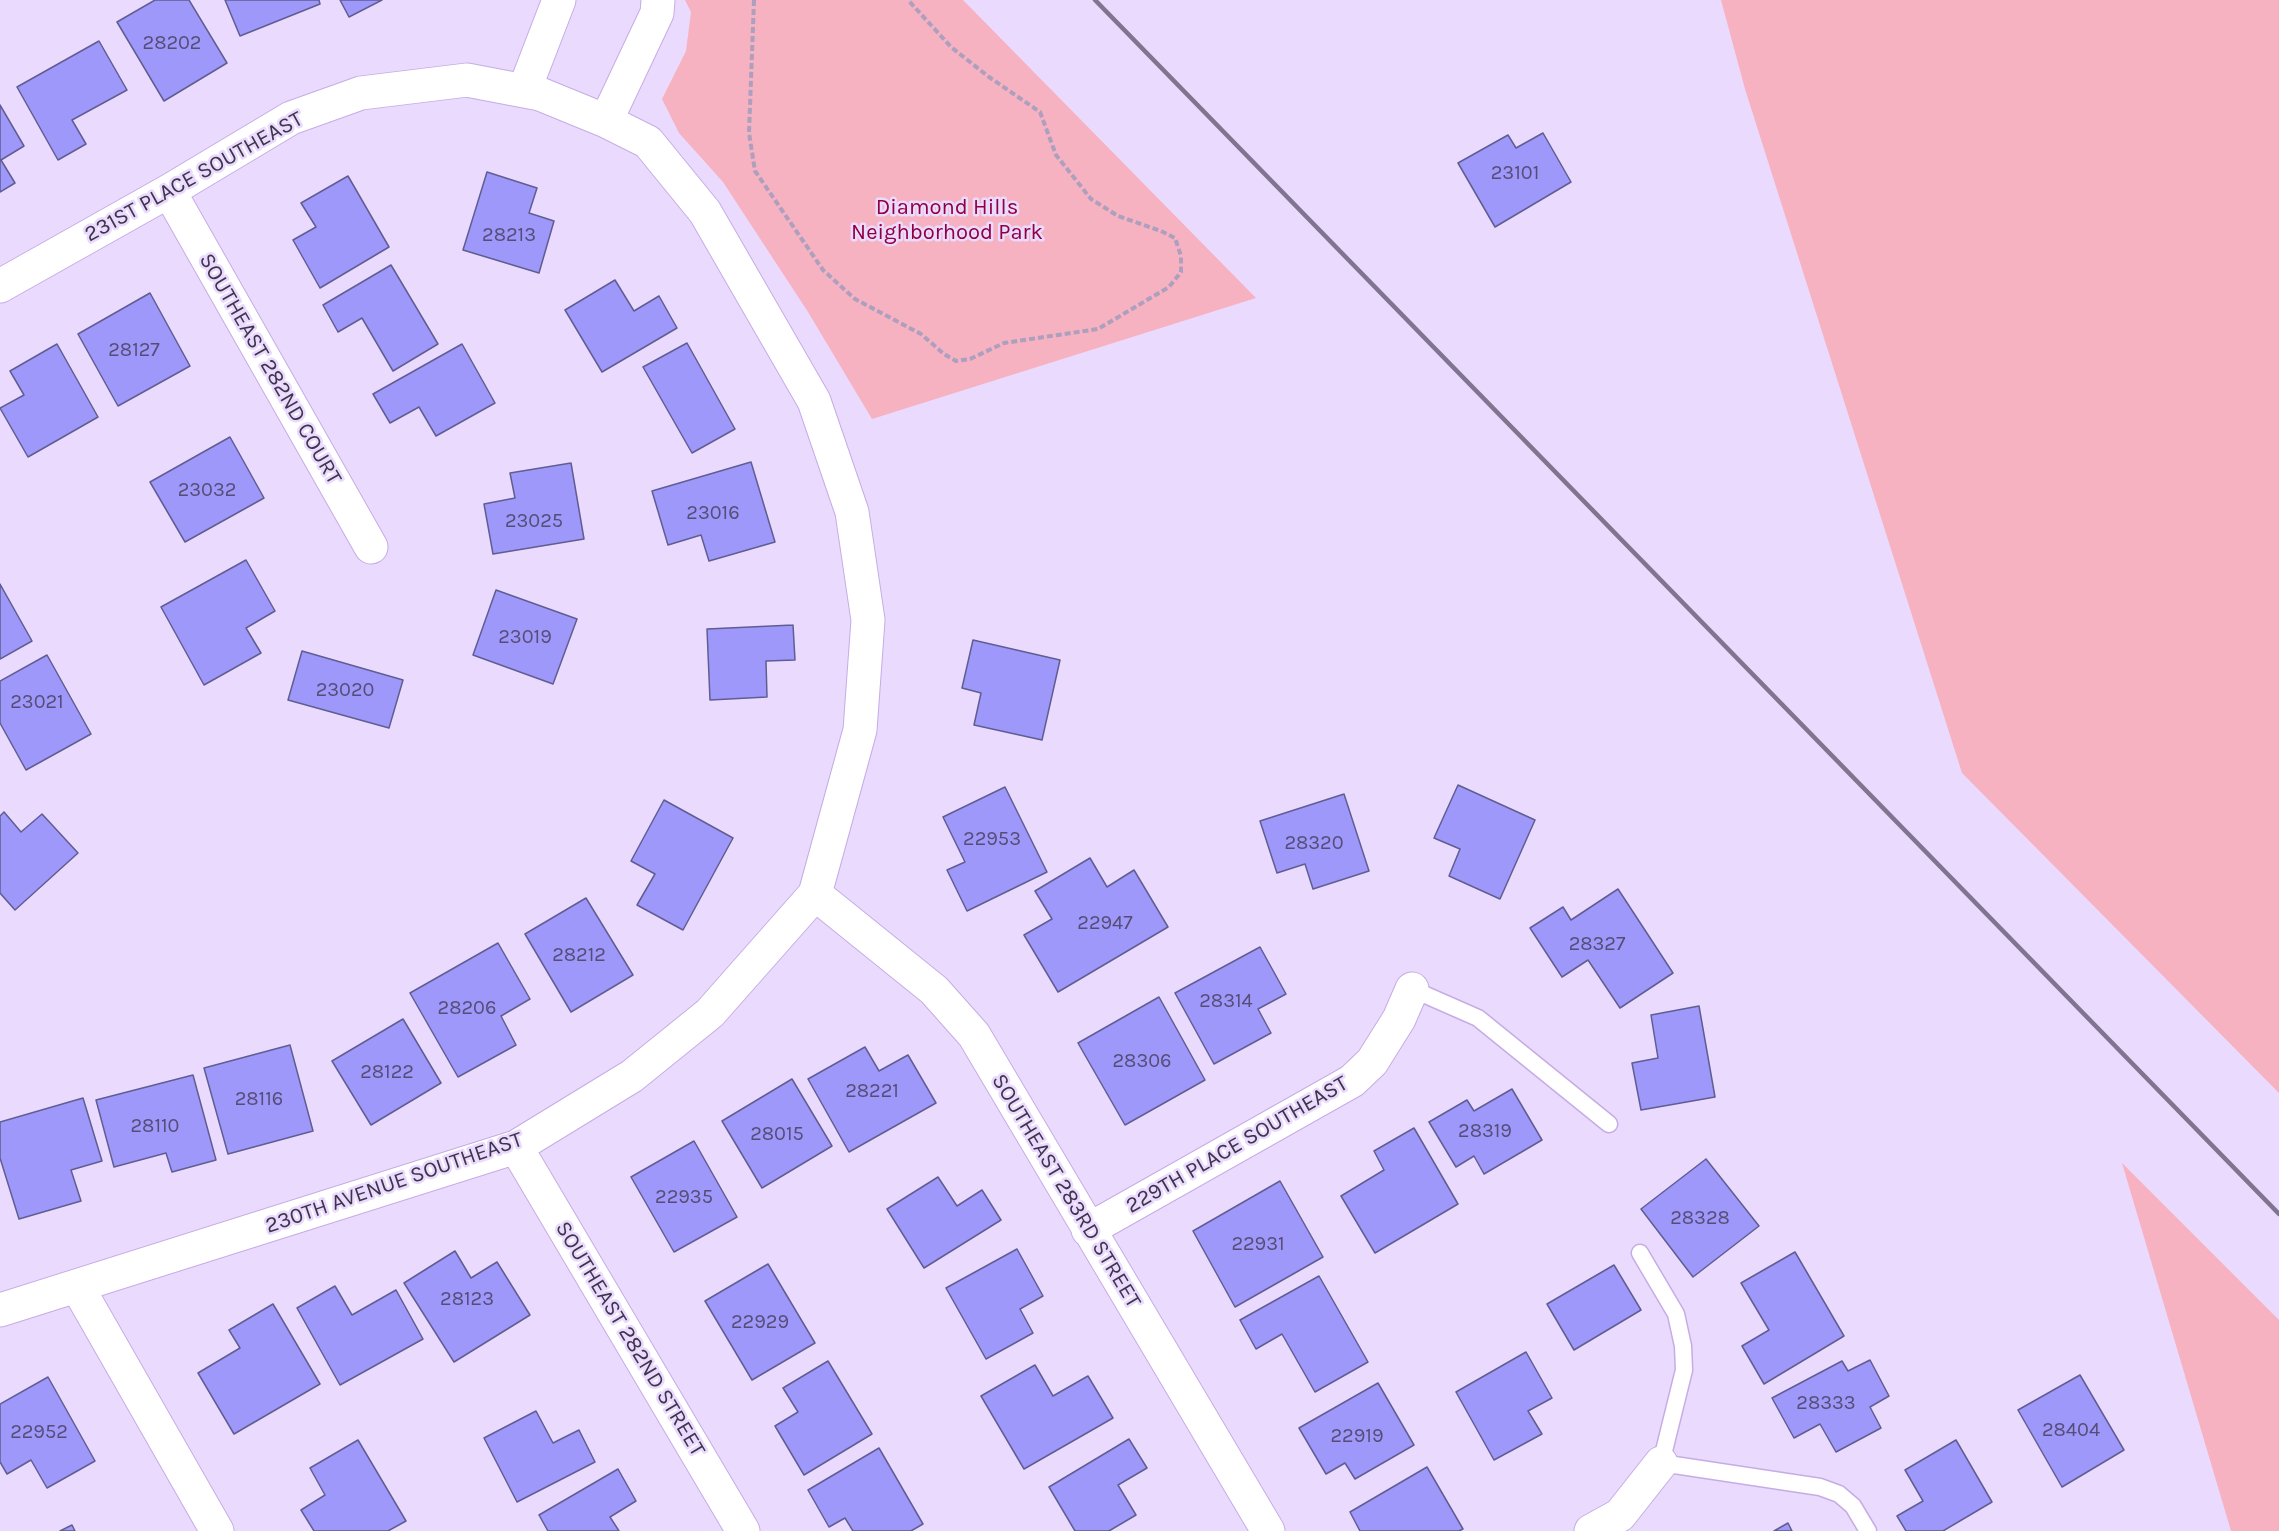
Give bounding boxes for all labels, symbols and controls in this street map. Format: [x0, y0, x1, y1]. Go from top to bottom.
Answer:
house number: 28202 [143, 31, 201, 55]
street label: 231ST PLACE SOUTHEAST [80, 106, 308, 248]
house number: 23101 [1491, 161, 1539, 185]
park label: Diamond Hills Neighborhood Park [851, 195, 1043, 246]
house number: 28213 [482, 223, 536, 247]
street label: SOUTHEAST 282ND COURT [193, 249, 347, 489]
house number: 28127 [108, 338, 160, 362]
house number: 23032 [178, 478, 236, 502]
house number: 23016 [686, 501, 740, 525]
house number: 23025 [505, 509, 563, 533]
house number: 23019 [498, 625, 552, 649]
house number: 23020 [316, 678, 374, 702]
house number: 23021 [10, 690, 64, 714]
house number: 22953 [963, 827, 1021, 851]
house number: 28320 [1284, 831, 1344, 855]
house number: 22947 [1077, 911, 1133, 935]
house number: 28327 [1569, 932, 1625, 956]
house number: 28212 [552, 943, 606, 967]
house number: 28314 [1199, 989, 1253, 1013]
house number: 28206 [438, 996, 496, 1020]
house number: 28306 [1112, 1049, 1172, 1073]
house number: 28122 [360, 1060, 414, 1084]
street label: SOUTHEAST 283RD STREET [986, 1069, 1146, 1313]
street label: 229TH PLACE SOUTHEAST [1121, 1071, 1353, 1219]
house number: 28221 [845, 1079, 899, 1103]
house number: 28116 [235, 1087, 283, 1111]
house number: 28110 [131, 1114, 179, 1138]
house number: 28319 [1458, 1119, 1512, 1143]
house number: 28015 [750, 1122, 804, 1146]
street label: 230TH AVENUE SOUTHEAST [262, 1127, 526, 1239]
house number: 22935 [655, 1185, 713, 1209]
house number: 28328 [1670, 1206, 1730, 1230]
street label: SOUTHEAST 282ND STREET [549, 1217, 711, 1461]
house number: 22931 [1231, 1232, 1285, 1256]
house number: 28123 [440, 1287, 494, 1311]
house number: 22929 [731, 1310, 789, 1334]
house number: 28333 [1796, 1391, 1856, 1415]
house number: 28404 [2042, 1418, 2100, 1442]
house number: 22952 [10, 1420, 68, 1444]
house number: 22919 [1331, 1424, 1383, 1448]

